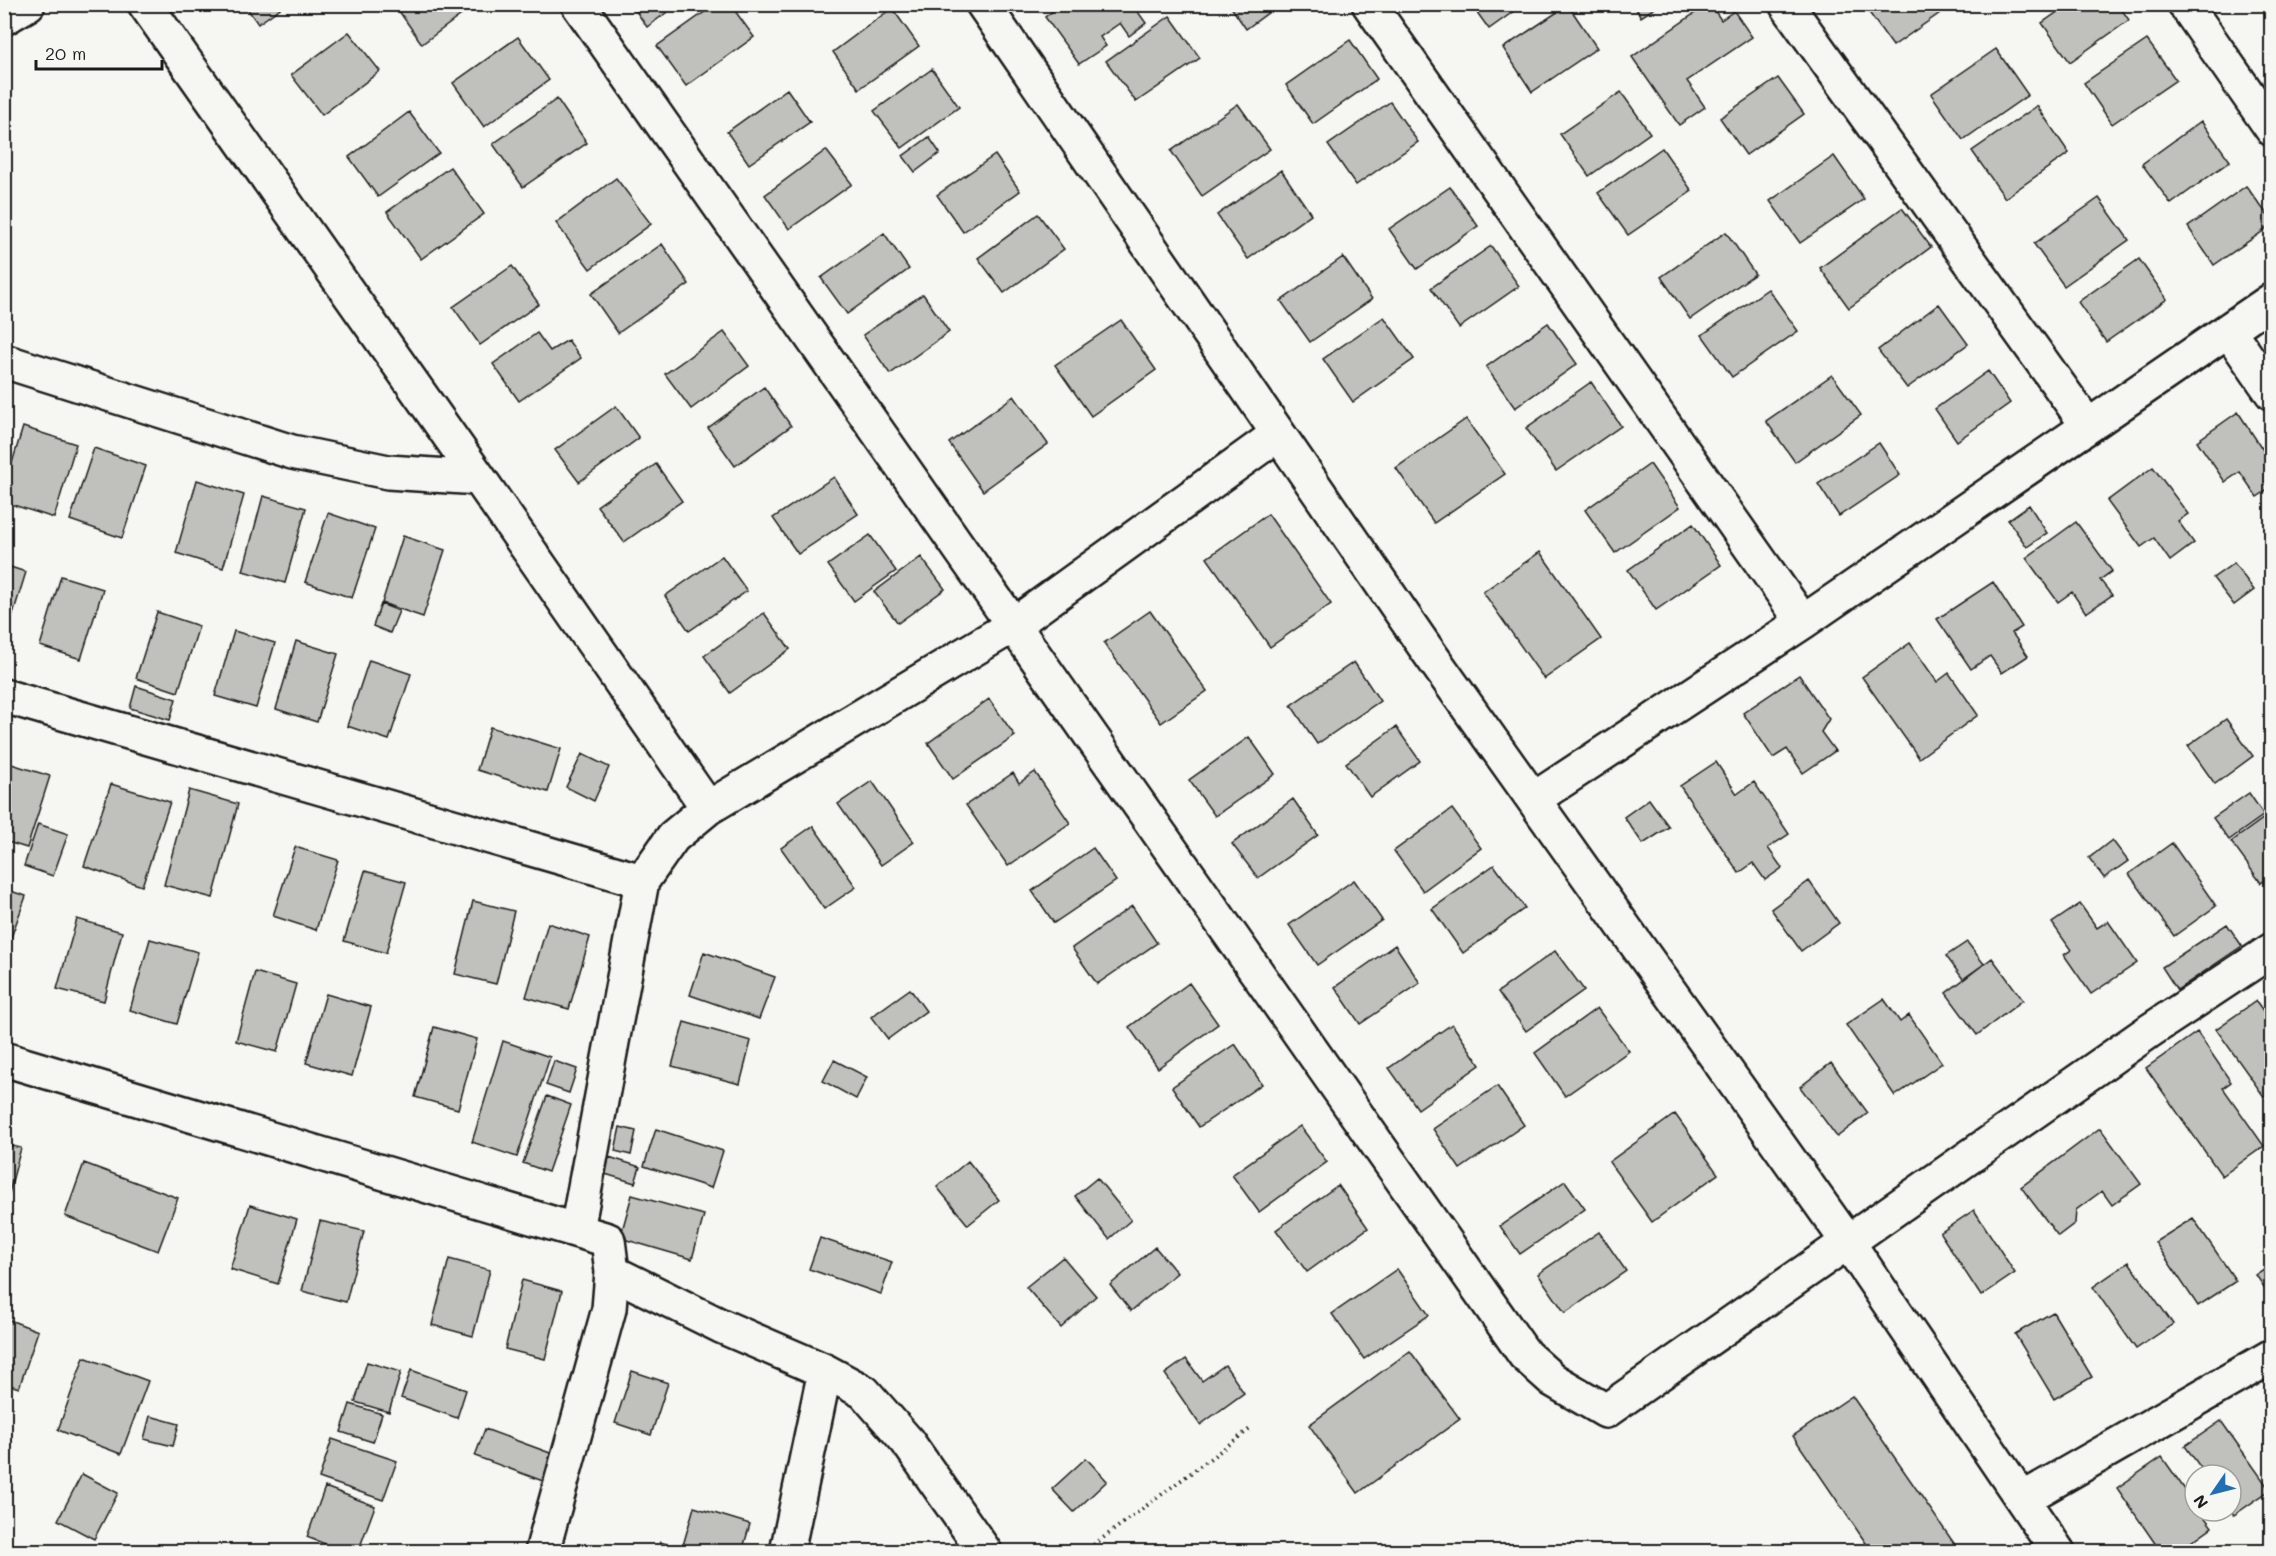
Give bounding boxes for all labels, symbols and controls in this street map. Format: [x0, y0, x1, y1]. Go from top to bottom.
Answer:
scale bar [36, 33, 162, 71]
text: 20 m [45, 41, 86, 65]
north arrow [2183, 1463, 2243, 1523]
text: N [2188, 1491, 2212, 1513]

